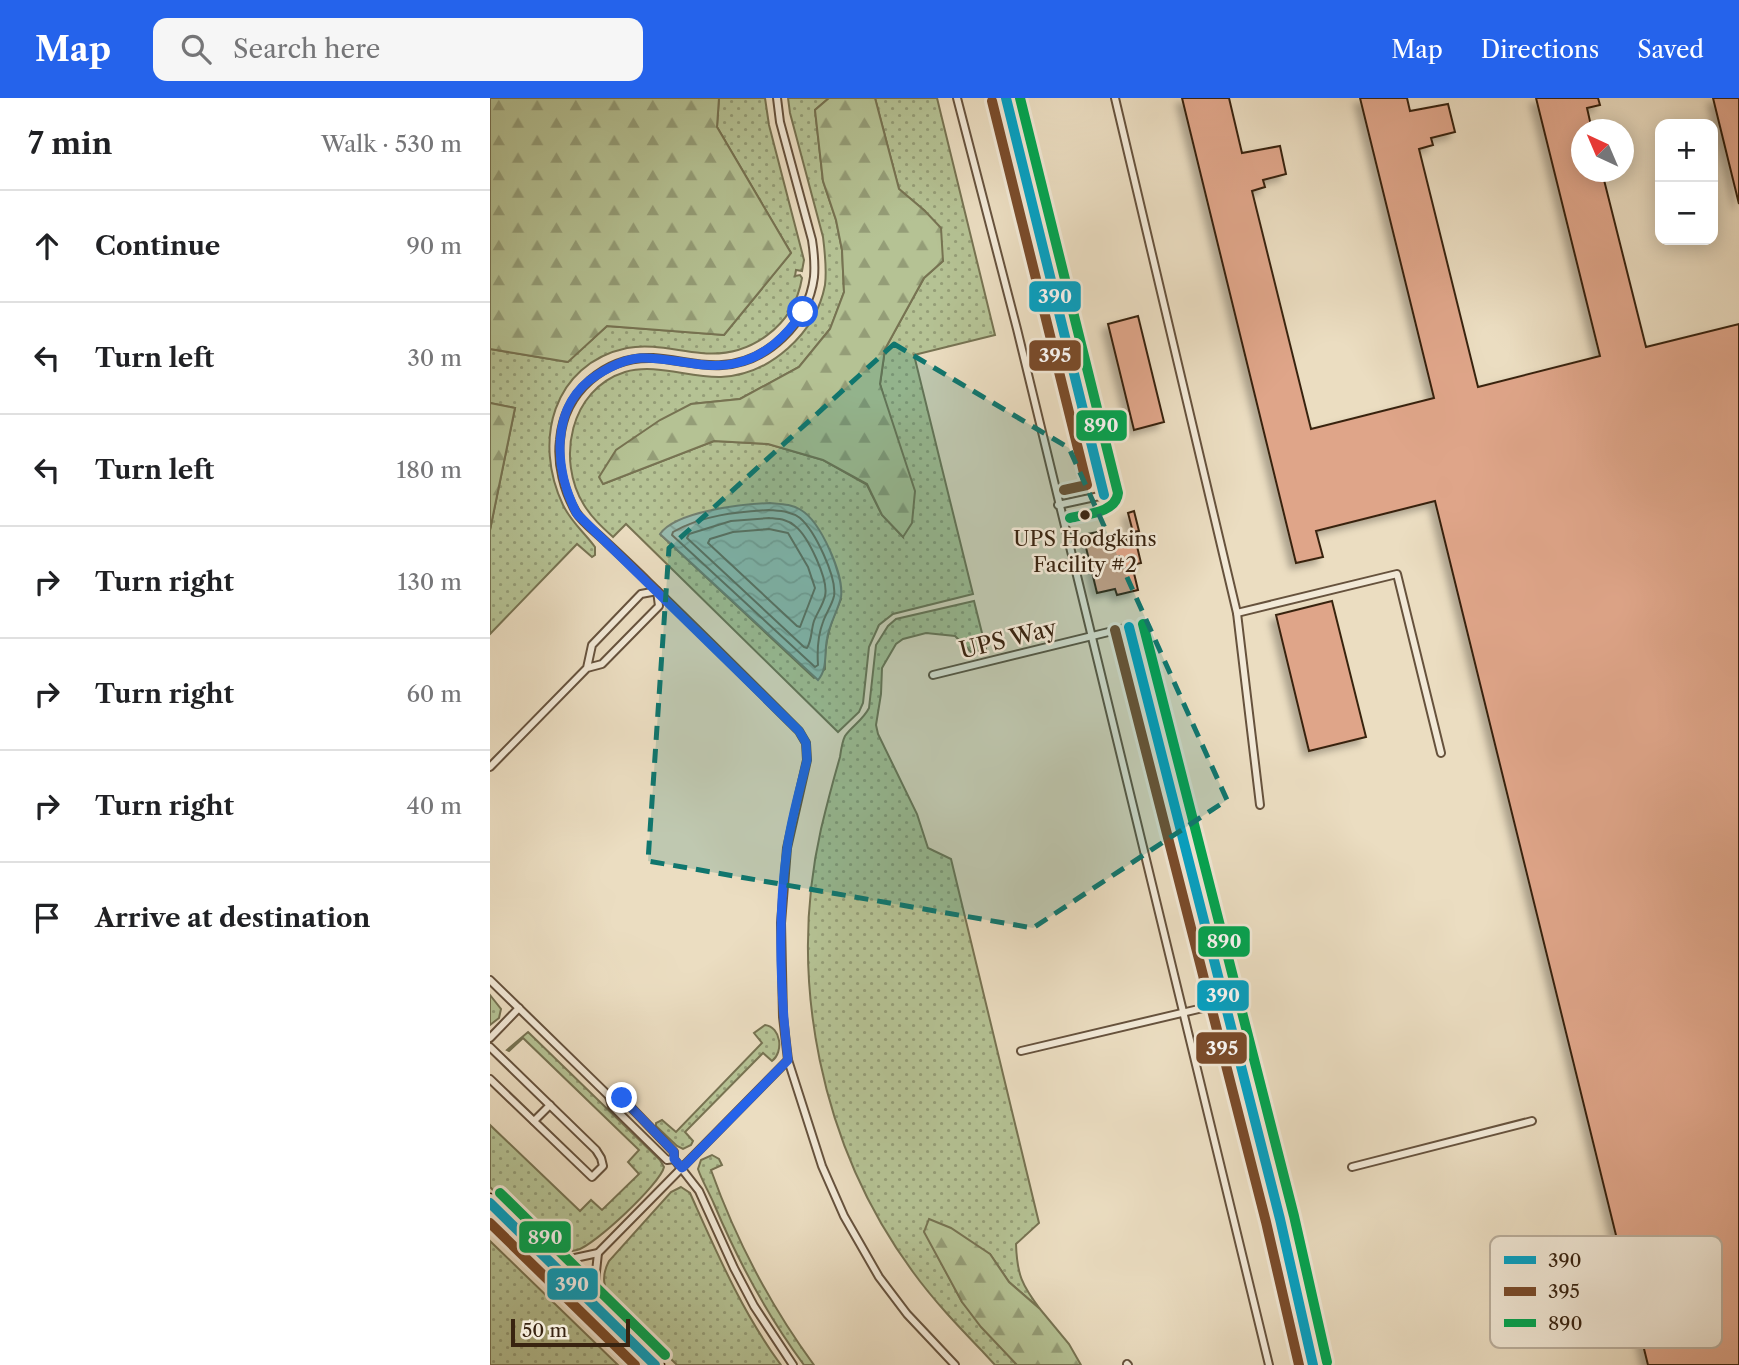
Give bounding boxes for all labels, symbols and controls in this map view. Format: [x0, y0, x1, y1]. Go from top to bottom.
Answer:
search box [153, 18, 643, 81]
text: Map [35, 29, 111, 70]
icon: search [177, 30, 215, 68]
text: Search here [233, 33, 380, 65]
text: Map [1391, 35, 1443, 64]
text: Directions [1481, 35, 1599, 64]
text: Saved [1637, 35, 1704, 64]
north arrow [1571, 119, 1634, 182]
map controls [1655, 119, 1718, 245]
button: + [1655, 119, 1718, 182]
text: 7 min [28, 125, 112, 162]
text: Walk · 530 m [321, 130, 462, 158]
button: − [1655, 182, 1718, 245]
icon: ahead [28, 227, 66, 265]
text: Continue [95, 230, 220, 262]
text: 90 m [406, 232, 462, 260]
line badge: 390 [1028, 280, 1082, 313]
text: 390 [1038, 285, 1072, 308]
route start [787, 296, 818, 327]
icon: left [28, 339, 66, 377]
line badge: 395 [1028, 339, 1082, 372]
text: Turn left [95, 342, 214, 374]
text: 30 m [407, 344, 462, 372]
text: 395 [1039, 344, 1071, 367]
line badge: 890 [1075, 409, 1128, 442]
text: 890 [1083, 414, 1119, 437]
icon: left [28, 451, 66, 489]
text: Turn left [95, 454, 214, 486]
text: 180 m [397, 456, 462, 484]
marker: UPS Hodgkins Facility #2 [1078, 508, 1092, 522]
place label: UPS Hodgkins Facility #2 [1013, 526, 1157, 577]
icon: right [28, 563, 66, 601]
text: Turn right [95, 566, 234, 598]
text: 130 m [398, 568, 462, 596]
street label: UPS Way [956, 613, 1060, 665]
icon: right [28, 675, 66, 713]
text: Turn right [95, 678, 234, 710]
text: 60 m [406, 680, 462, 708]
icon: right [28, 787, 66, 825]
text: Turn right [95, 790, 234, 822]
text: 40 m [407, 792, 462, 820]
icon: arrive [28, 899, 66, 937]
text: Arrive at destination [95, 902, 370, 934]
line badge: 890 [1197, 925, 1251, 958]
text: 890 [1206, 930, 1242, 953]
line badge: 390 [1196, 979, 1250, 1012]
text: 390 [1206, 984, 1240, 1007]
line badge: 395 [1195, 1031, 1248, 1065]
text: 395 [1206, 1037, 1238, 1060]
route end [606, 1082, 637, 1113]
line badge: 890 [518, 1220, 572, 1254]
text: 890 [527, 1226, 563, 1249]
legend [1490, 1236, 1722, 1348]
text: 390 [1548, 1249, 1582, 1272]
line badge: 390 [546, 1267, 599, 1301]
text: 390 [555, 1273, 589, 1296]
text: 395 [1548, 1280, 1580, 1303]
text: 890 [1548, 1312, 1582, 1335]
scale bar [511, 1316, 630, 1348]
text: 50 m [522, 1319, 567, 1342]

